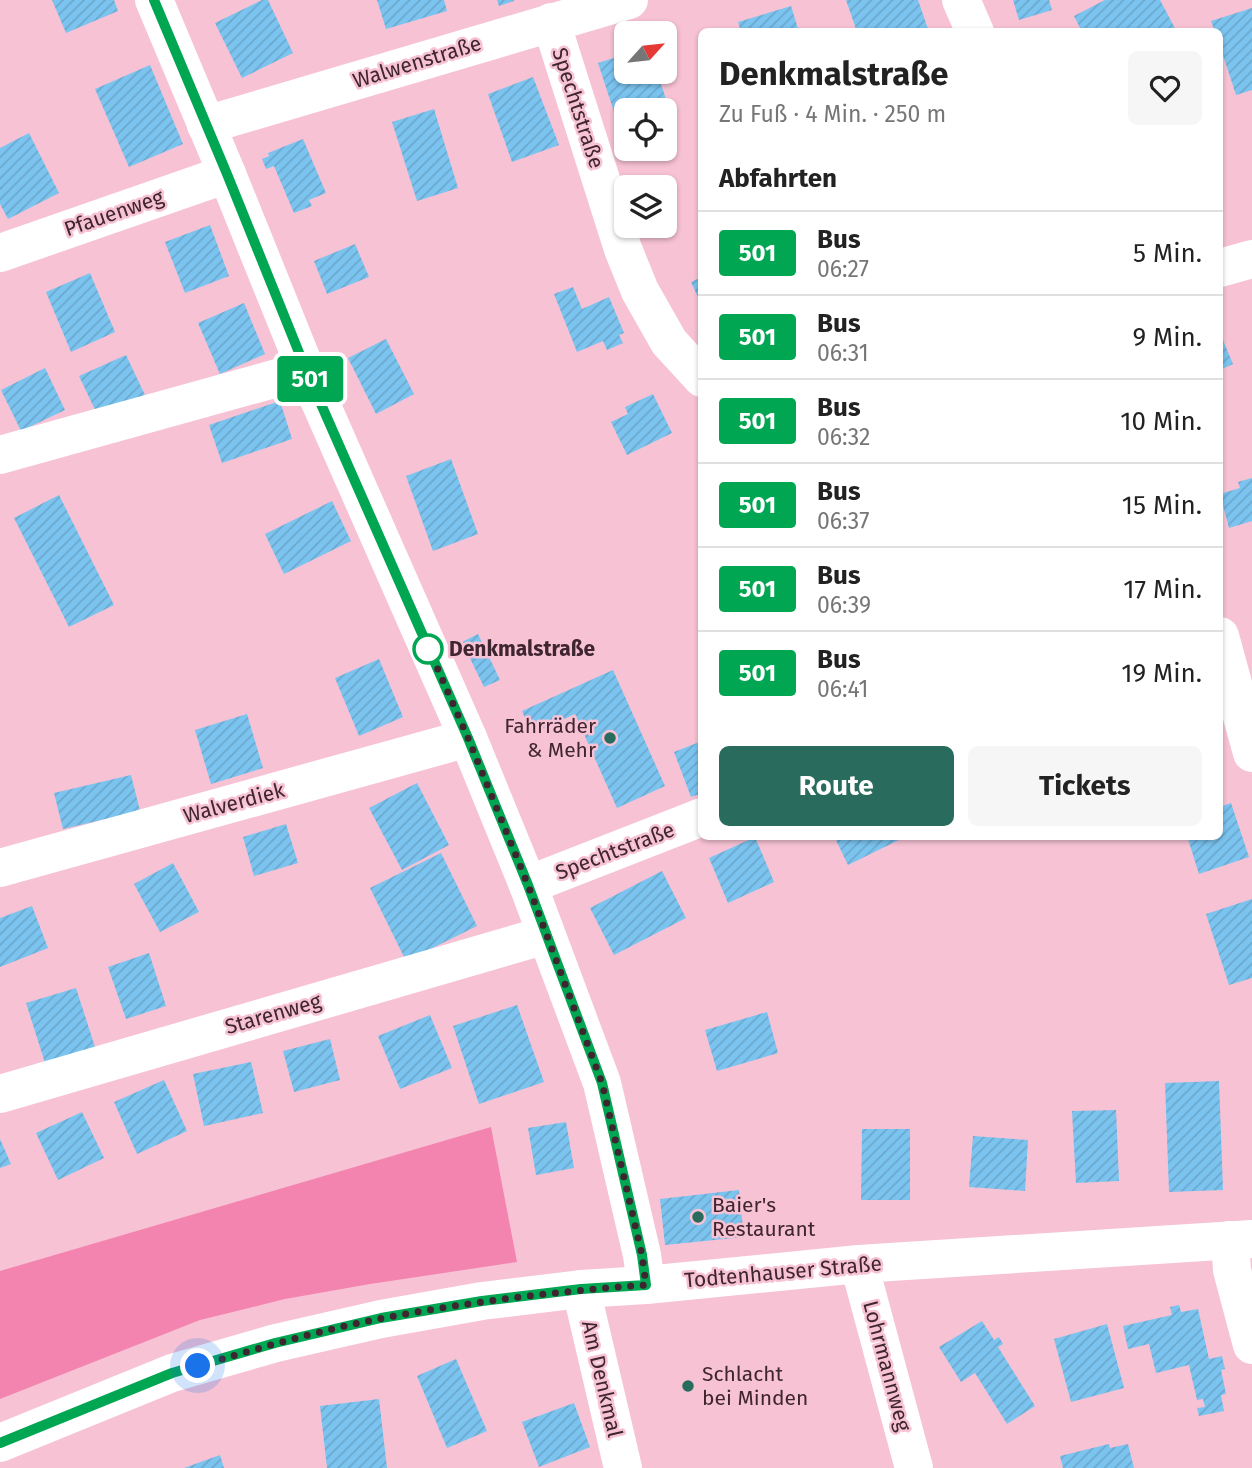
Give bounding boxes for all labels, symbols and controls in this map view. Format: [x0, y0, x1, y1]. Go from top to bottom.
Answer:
north arrow [614, 21, 677, 84]
map controls [614, 21, 677, 238]
street label: Walwenstraße [350, 30, 484, 94]
street label: Spechtstraße [546, 44, 610, 172]
button: heart [1128, 51, 1202, 125]
text: Denkmalstraße [719, 54, 948, 94]
button: locate [614, 98, 677, 161]
text: Zu Fuß · 4 Min. · 250 m [719, 100, 946, 128]
text: Abfahrten [719, 163, 837, 194]
button: layers [614, 175, 677, 238]
street label: Pfauenweg [61, 184, 167, 242]
text: Bus [817, 224, 860, 255]
text: 5 Min. [1133, 238, 1202, 269]
text: 501 [739, 239, 776, 267]
text: 06:27 [817, 255, 869, 283]
text: Bus [817, 308, 860, 339]
text: 9 Min. [1132, 322, 1202, 353]
text: 501 [739, 323, 776, 351]
text: 06:31 [817, 339, 869, 367]
line badge: 501 [270, 356, 350, 402]
text: 501 [291, 365, 329, 393]
text: Bus [817, 392, 860, 423]
text: 10 Min. [1120, 406, 1202, 437]
text: 501 [739, 407, 776, 435]
text: 06:32 [817, 423, 870, 451]
text: Bus [817, 476, 860, 507]
text: 15 Min. [1122, 490, 1202, 521]
text: 501 [739, 491, 776, 519]
text: 06:37 [817, 507, 869, 535]
text: Bus [817, 560, 860, 591]
text: 17 Min. [1123, 574, 1202, 605]
text: 501 [739, 575, 776, 603]
text: 06:39 [817, 591, 871, 619]
marker: Denkmalstraße [413, 634, 443, 664]
place label: Denkmalstraße [449, 636, 595, 662]
text: Bus [817, 644, 860, 675]
text: 19 Min. [1121, 658, 1202, 689]
text: 501 [739, 659, 776, 687]
text: 06:41 [817, 675, 868, 703]
place label: Fahrräder & Mehr [504, 713, 596, 763]
marker: Fahrräder & Mehr [602, 730, 618, 746]
button: Route [719, 746, 954, 826]
button: Tickets [968, 746, 1202, 826]
street label: Walverdiek [181, 777, 288, 829]
street label: Spechtstraße [552, 816, 678, 886]
street label: Starenweg [222, 988, 324, 1040]
place label: Baier's Restaurant [712, 1192, 816, 1242]
marker: Baier's Restaurant [690, 1209, 706, 1225]
street label: Todtenhauser Straße [683, 1250, 883, 1294]
street label: Lohrmannweg [857, 1298, 917, 1434]
street label: Am Denkmal [576, 1318, 628, 1440]
your location [180, 1348, 215, 1383]
place label: Schlacht bei Minden [702, 1361, 808, 1411]
marker: Schlacht bei Minden [680, 1378, 696, 1394]

